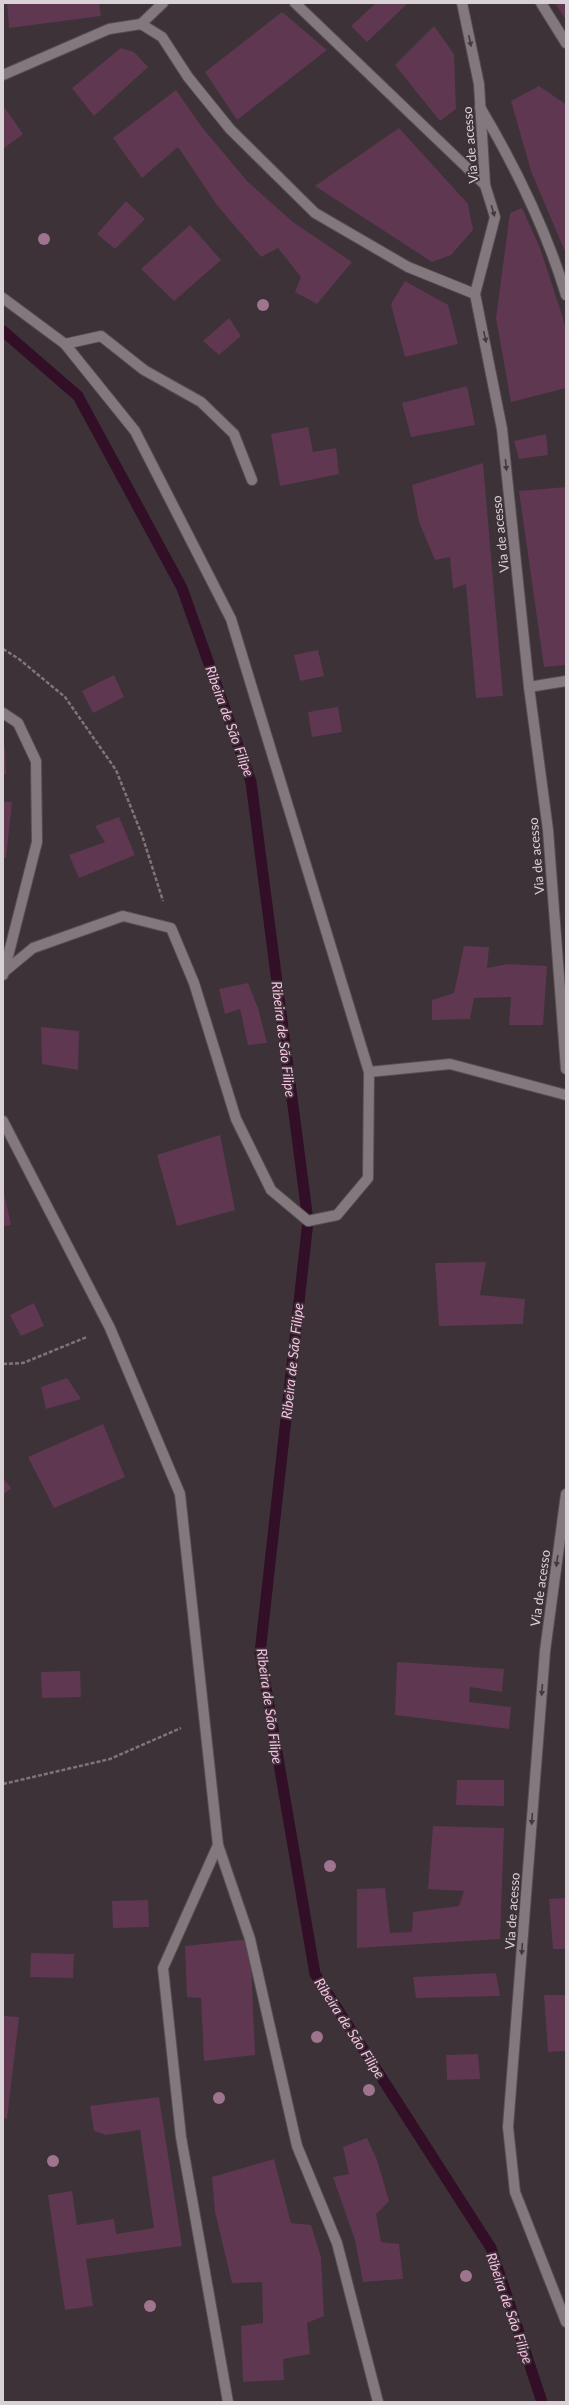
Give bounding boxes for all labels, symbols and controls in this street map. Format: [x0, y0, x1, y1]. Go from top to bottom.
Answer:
one-way arrow [467, 35, 473, 47]
street label: Via de acesso [459, 106, 481, 184]
one-way arrow [490, 205, 496, 217]
one-way arrow [482, 331, 488, 343]
one-way arrow [503, 459, 509, 471]
street label: Via de acesso [488, 495, 512, 573]
water label: Ribeira de São Filipe [202, 663, 258, 779]
street label: Via de acesso [525, 817, 547, 895]
water label: Ribeira de São Filipe [268, 980, 300, 1098]
water label: Ribeira de São Filipe [277, 1302, 307, 1420]
street label: Via de acesso [527, 1549, 553, 1627]
one-way arrow [554, 1555, 560, 1567]
water label: Ribeira de São Filipe [253, 1647, 287, 1765]
one-way arrow [539, 1684, 546, 1696]
one-way arrow [529, 1813, 536, 1825]
street label: Via de acesso [501, 1872, 523, 1950]
one-way arrow [519, 1943, 526, 1955]
water label: Ribeira de São Filipe [311, 1974, 389, 2082]
water label: Ribeira de São Filipe [483, 2250, 537, 2366]

